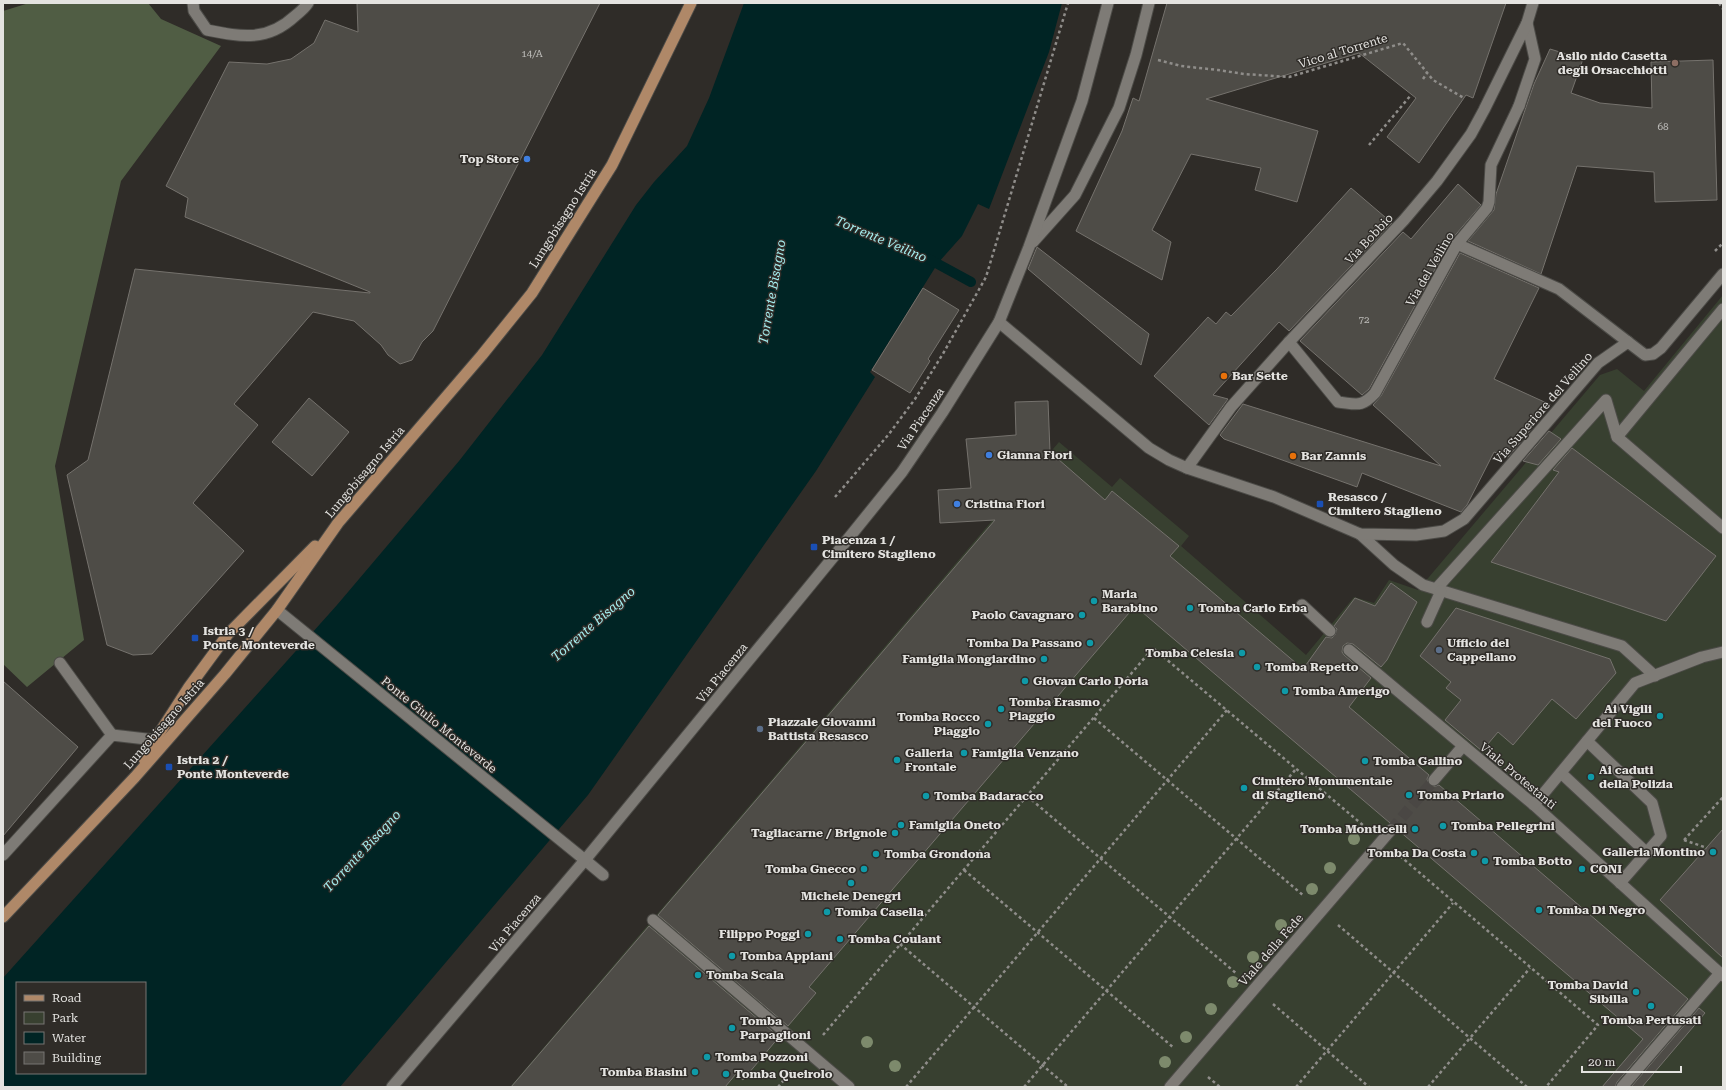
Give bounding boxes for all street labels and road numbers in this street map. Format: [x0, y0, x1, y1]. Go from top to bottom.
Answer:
street label: Vico al Torrente [1297, 31, 1390, 71]
street label: Lungobisagno Istria [527, 165, 600, 271]
street label: Via Bobbio [1342, 211, 1396, 267]
street label: Via del Veilino [1403, 229, 1457, 309]
street label: Via Superiore del Veilino [1491, 349, 1595, 467]
street label: Via Piacenza [895, 384, 947, 453]
street label: Lungobisagno Istria [323, 423, 408, 521]
street label: Via Piacenza [694, 640, 751, 706]
street label: Ponte Giulio Monteverde [378, 674, 500, 776]
street label: Lungobisagno Istria [121, 676, 207, 772]
street label: Viale Protestanti [1477, 740, 1559, 812]
street label: Via Piacenza [486, 890, 544, 955]
street label: Viale della Fede [1236, 911, 1306, 989]

